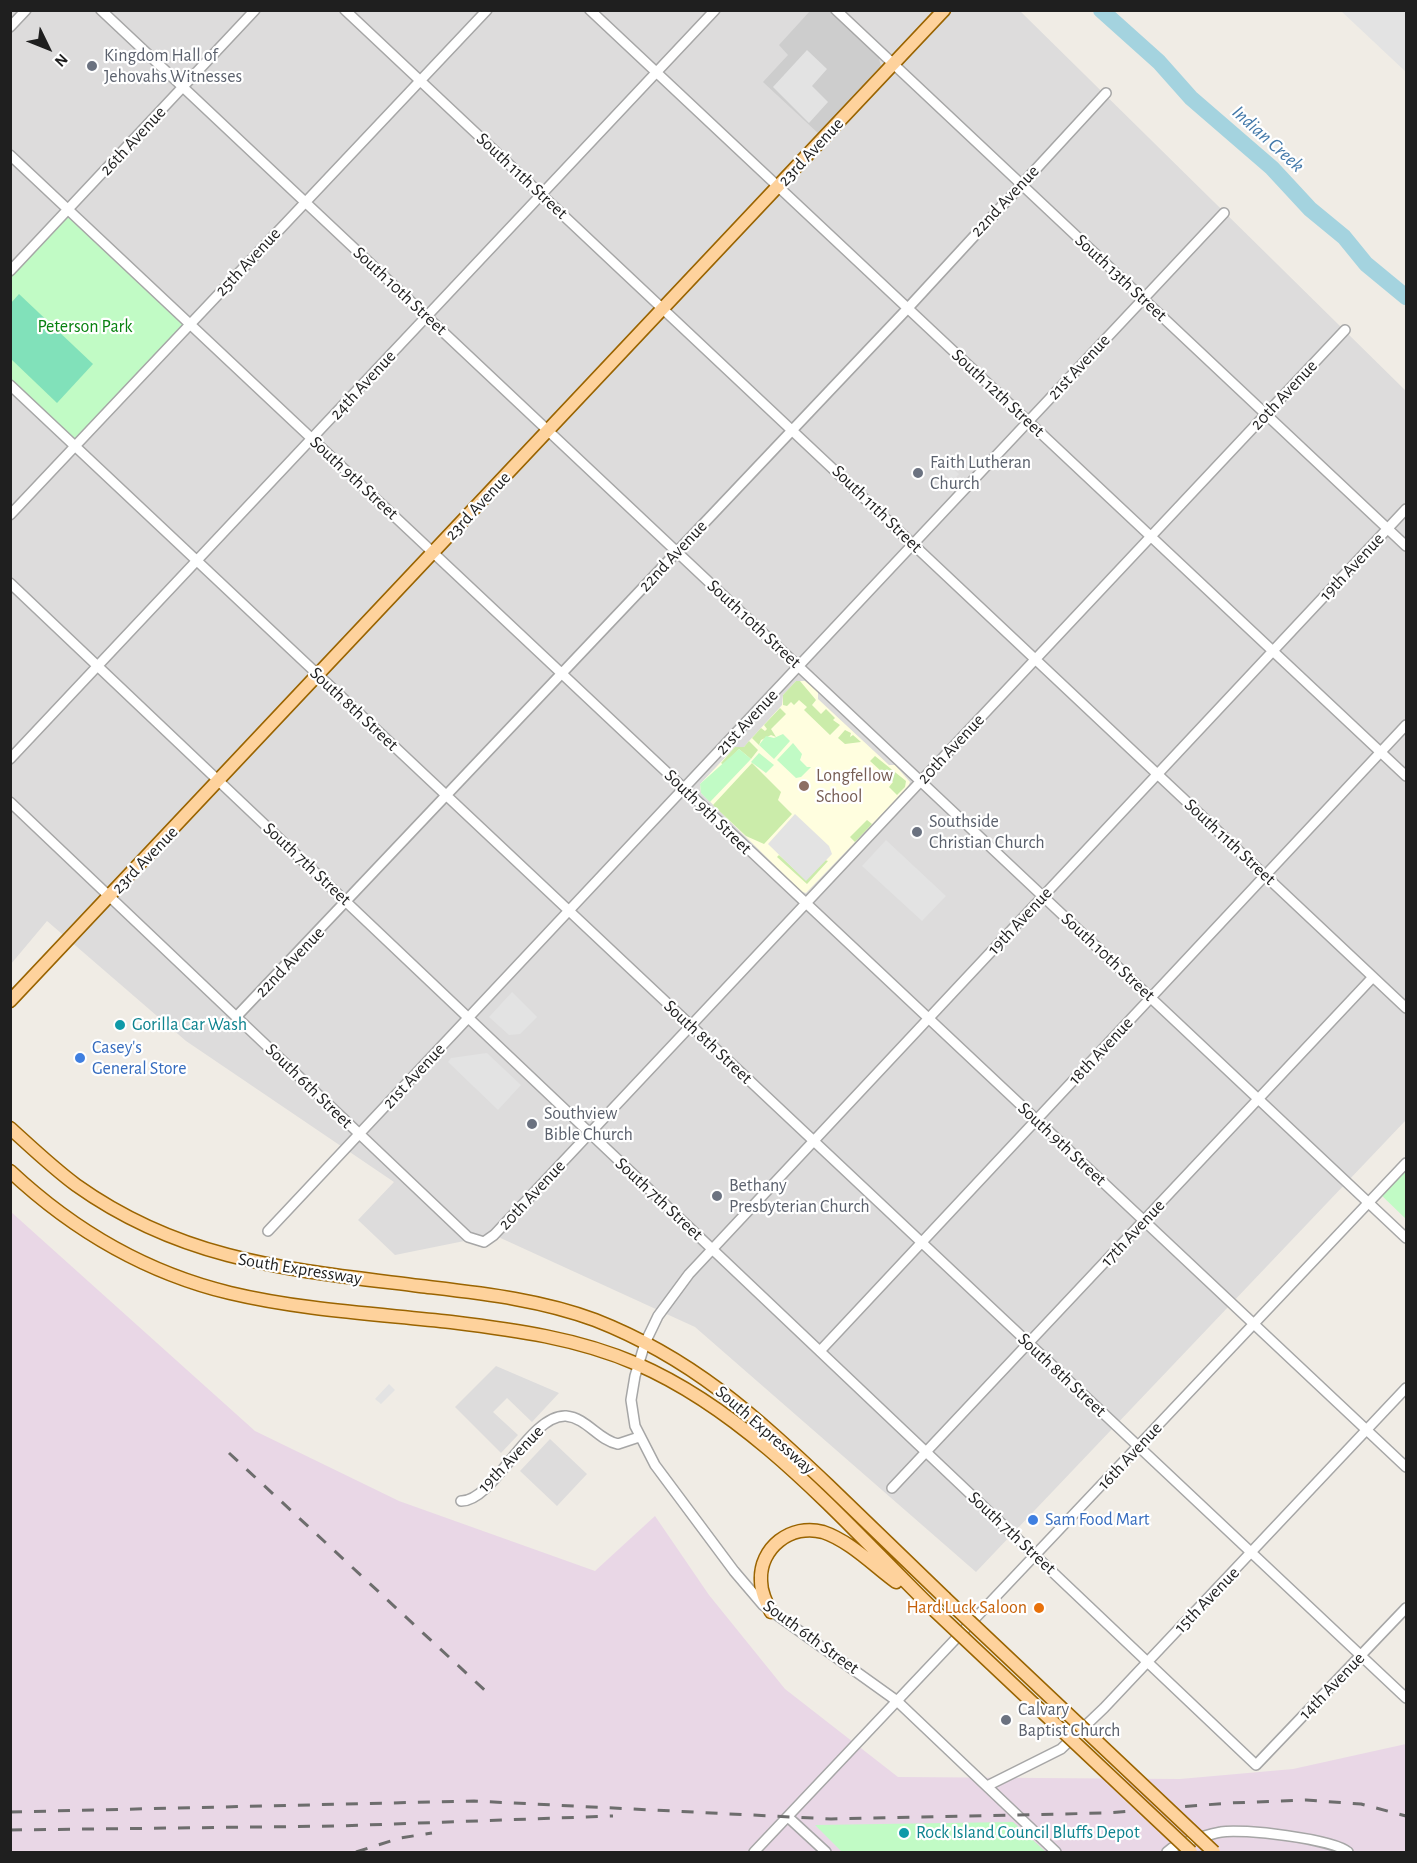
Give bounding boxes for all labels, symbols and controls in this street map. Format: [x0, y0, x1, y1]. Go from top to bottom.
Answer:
north arrow [18, 18, 78, 78]
place label: Kingdom Hall of Jehovahs Witnesses [104, 45, 242, 88]
text: N [52, 51, 71, 70]
marker: Kingdom Hall of Jehovahs Witnesses [85, 59, 99, 73]
water label: Indian Creek [1227, 100, 1309, 178]
street label: 26th Avenue [95, 102, 171, 180]
street label: 23rd Avenue [774, 113, 848, 191]
street label: South 11th Street [472, 128, 572, 224]
street label: 22nd Avenue [966, 161, 1044, 241]
street label: 25th Avenue [211, 223, 285, 301]
street label: South 13th Street [1070, 230, 1172, 326]
street label: South 10th Street [349, 242, 451, 340]
park label: Peterson Park [37, 316, 133, 338]
street label: 21st Avenue [1043, 330, 1115, 404]
street label: South 12th Street [947, 345, 1049, 441]
street label: 24th Avenue [325, 346, 401, 424]
street label: 20th Avenue [1246, 355, 1322, 435]
street label: South 9th Street [305, 432, 403, 524]
place label: Faith Lutheran Church [930, 452, 1031, 494]
street label: South 11th Street [827, 461, 927, 557]
marker: Faith Lutheran Church [911, 466, 925, 480]
street label: 23rd Avenue [441, 467, 515, 545]
street label: 22nd Avenue [634, 516, 712, 596]
street label: 19th Avenue [1315, 528, 1389, 606]
street label: South 10th Street [703, 575, 805, 673]
street label: South 8th Street [305, 662, 403, 756]
street label: 21st Avenue [711, 685, 783, 759]
street label: 20th Avenue [913, 709, 989, 789]
street label: South 9th Street [660, 765, 756, 859]
place label: Longfellow School [816, 765, 893, 808]
marker: Longfellow School [797, 779, 811, 793]
street label: South 11th Street [1180, 794, 1280, 890]
place label: Southside Christian Church [929, 811, 1045, 854]
street label: South 7th Street [259, 818, 355, 910]
street label: 23rd Avenue [107, 822, 183, 898]
marker: Southside Christian Church [910, 825, 924, 839]
street label: 19th Avenue [983, 882, 1057, 960]
street label: South 10th Street [1057, 908, 1159, 1006]
street label: 22nd Avenue [251, 922, 329, 1002]
street label: South 8th Street [659, 995, 757, 1089]
street label: 18th Avenue [1064, 1012, 1138, 1090]
place label: Gorilla Car Wash [132, 1014, 247, 1036]
marker: Gorilla Car Wash [113, 1018, 127, 1032]
place label: Casey's General Store [92, 1037, 186, 1080]
street label: South 6th Street [261, 1039, 357, 1133]
street label: 21st Avenue [378, 1039, 450, 1113]
marker: Casey's General Store [73, 1051, 87, 1065]
street label: South 9th Street [1013, 1098, 1111, 1190]
place label: Southview Bible Church [544, 1103, 633, 1146]
marker: Southview Bible Church [525, 1117, 539, 1131]
street label: South 7th Street [611, 1153, 707, 1245]
street label: 20th Avenue [494, 1155, 570, 1235]
place label: Bethany Presbyterian Church [729, 1175, 870, 1218]
marker: Bethany Presbyterian Church [710, 1189, 724, 1203]
street label: 17th Avenue [1096, 1195, 1170, 1271]
street label: South Expressway [237, 1249, 363, 1289]
street label: South 8th Street [1013, 1328, 1111, 1422]
street label: South Expressway [711, 1381, 819, 1479]
street label: 16th Avenue [1093, 1417, 1167, 1495]
street label: 19th Avenue [474, 1421, 548, 1497]
street label: South 7th Street [964, 1487, 1060, 1579]
place label: Sam Food Mart [1045, 1509, 1149, 1531]
marker: Sam Food Mart [1026, 1513, 1040, 1527]
street label: 15th Avenue [1170, 1562, 1244, 1638]
street label: South 6th Street [759, 1595, 863, 1679]
place label: Hard Luck Saloon [906, 1597, 1027, 1619]
marker: Hard Luck Saloon [1032, 1601, 1046, 1615]
street label: 14th Avenue [1295, 1648, 1369, 1724]
place label: Calvary Baptist Church [1018, 1699, 1120, 1742]
marker: Calvary Baptist Church [999, 1713, 1013, 1727]
place label: Rock Island Council Bluffs Depot [916, 1822, 1140, 1844]
marker: Rock Island Council Bluffs Depot [897, 1826, 911, 1840]

